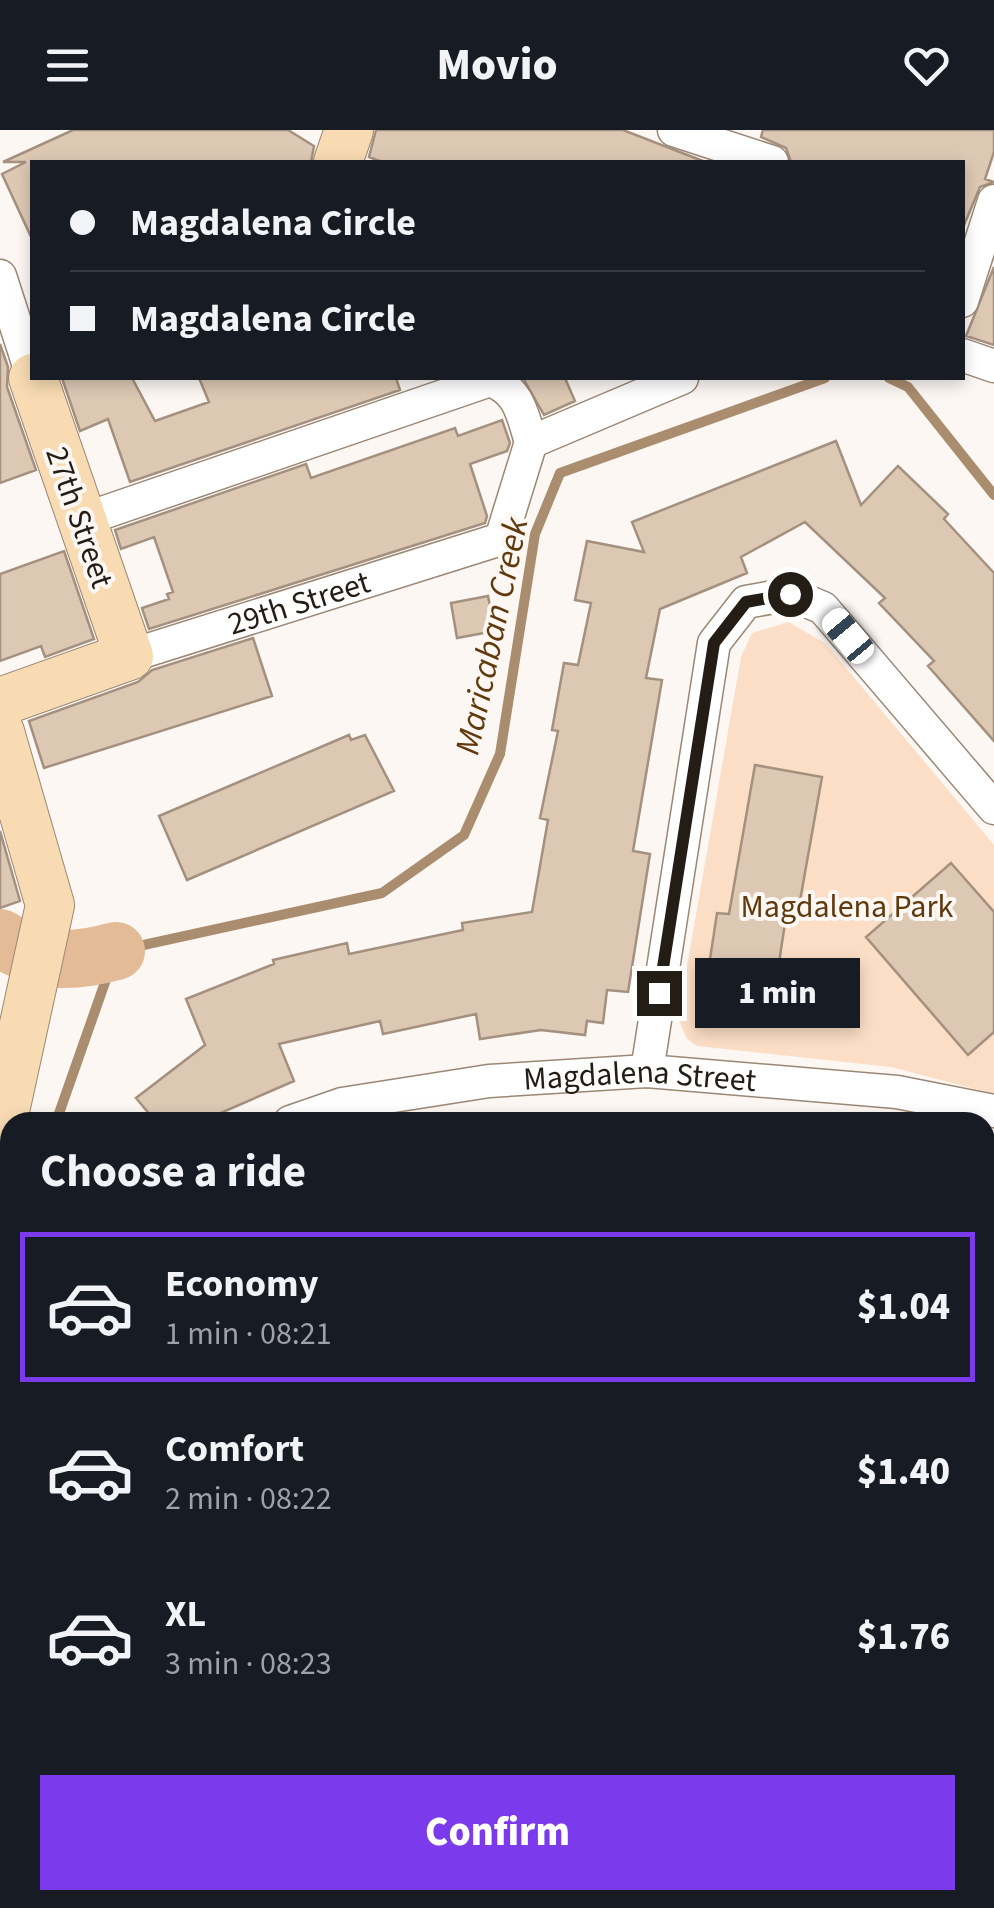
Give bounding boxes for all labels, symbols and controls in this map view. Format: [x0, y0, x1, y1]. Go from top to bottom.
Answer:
text: Movio [436, 33, 558, 97]
icon: menu [40, 38, 95, 93]
icon: heart [899, 38, 954, 93]
text: Magdalena Circle [130, 196, 416, 250]
text: Magdalena Circle [130, 292, 416, 346]
street label: 27th Street [33, 441, 125, 594]
water label: Maricaban Creek [442, 512, 542, 759]
street label: 29th Street [222, 560, 376, 647]
route start [768, 572, 813, 617]
car [817, 603, 879, 669]
park label: Magdalena Park [741, 884, 954, 930]
callout: 1 min [694, 958, 859, 1028]
text: 1 min [738, 970, 817, 1016]
route end [637, 971, 682, 1016]
street label: Magdalena Street [522, 1049, 758, 1104]
text: Choose a ride [40, 1140, 306, 1204]
text: Economy [165, 1257, 318, 1311]
icon: car [45, 1262, 135, 1352]
text: $1.04 [857, 1280, 950, 1334]
text: 1 min · 08:21 [165, 1311, 332, 1357]
text: Comfort [165, 1422, 304, 1476]
icon: car [45, 1427, 135, 1517]
text: $1.40 [857, 1445, 950, 1499]
text: 2 min · 08:22 [165, 1476, 332, 1522]
text: XL [165, 1587, 206, 1641]
icon: car [45, 1592, 135, 1682]
text: $1.76 [857, 1610, 950, 1664]
text: 3 min · 08:23 [165, 1641, 332, 1687]
button: Confirm [40, 1775, 955, 1890]

